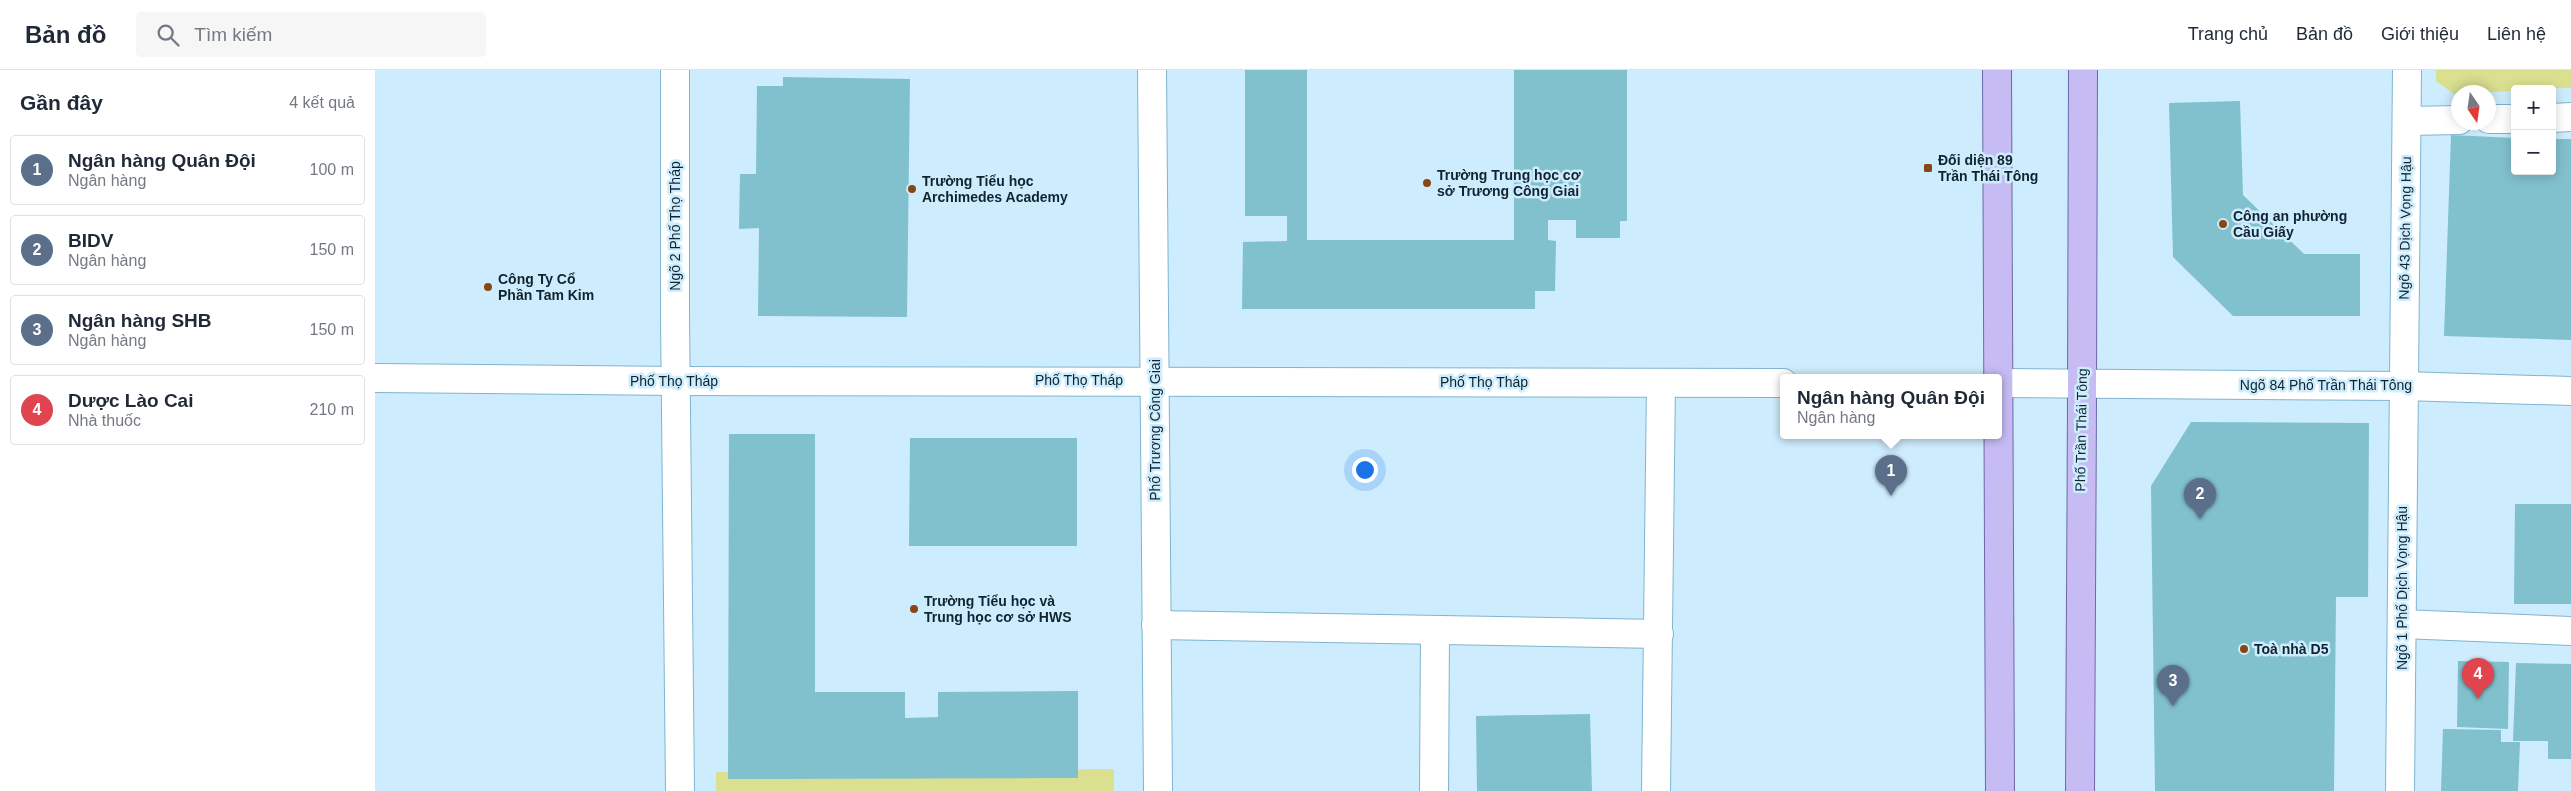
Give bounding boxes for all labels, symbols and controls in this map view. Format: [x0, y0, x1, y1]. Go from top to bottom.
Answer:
search box [136, 12, 486, 57]
text: Bản đồ [25, 21, 106, 48]
icon: search [154, 21, 182, 49]
text: Tìm kiếm [194, 24, 272, 45]
text: Trang chủ [2188, 24, 2268, 44]
text: Bản đồ [2296, 24, 2353, 44]
text: Giới thiệu [2381, 24, 2459, 44]
text: Liên hệ [2487, 24, 2546, 44]
north arrow [2451, 85, 2496, 130]
map controls [2511, 85, 2556, 175]
button: + [2511, 85, 2556, 130]
text: Gần đây [20, 91, 103, 114]
text: 4 kết quả [289, 94, 355, 111]
button: − [2511, 130, 2556, 175]
text: Ngân hàng Quân Đội [68, 150, 256, 171]
place label: Đối diện 89 Trần Thái Tông [1938, 152, 2038, 184]
street label: Ngõ 43 Dịch Vọng Hậu [2396, 156, 2414, 300]
text: 1 [33, 161, 41, 178]
text: 100 m [310, 161, 354, 178]
street label: Ngõ 2 Phố Thọ Tháp [667, 161, 683, 291]
marker: Đối diện 89 Trần Thái Tông [1922, 162, 1934, 174]
place label: Trường Trung học cơ sở Trương Công Giai [1437, 167, 1581, 199]
text: Ngân hàng [68, 172, 146, 189]
place label: Trường Tiểu học Archimedes Academy [922, 173, 1068, 205]
marker: Trường Trung học cơ sở Trương Công Giai [1421, 177, 1433, 189]
marker: Trường Tiểu học Archimedes Academy [906, 183, 918, 195]
place label: Công an phường Cầu Giấy [2233, 208, 2347, 240]
marker: Công an phường Cầu Giấy [2217, 218, 2229, 230]
text: BIDV [68, 230, 113, 251]
text: 2 [33, 241, 41, 258]
text: 150 m [310, 241, 354, 258]
text: Ngân hàng [68, 252, 146, 269]
place label: Công Ty Cổ Phần Tam Kim [498, 271, 594, 303]
marker: Công Ty Cổ Phần Tam Kim [482, 281, 494, 293]
text: Ngân hàng SHB [68, 310, 212, 331]
text: 3 [33, 321, 41, 338]
text: 150 m [310, 321, 354, 338]
text: Ngân hàng [68, 332, 146, 349]
street label: Phố Trương Công Giai [1147, 359, 1163, 501]
street label: Phố Trần Thái Tông [2072, 368, 2090, 492]
street label: Phố Thọ Tháp [1035, 372, 1123, 388]
street label: Phố Thọ Tháp [630, 373, 718, 389]
street label: Phố Thọ Tháp [1440, 374, 1528, 390]
popup [1780, 374, 2002, 439]
street label: Ngõ 84 Phố Trần Thái Tông [2240, 377, 2412, 393]
text: Ngân hàng Quân Đội [1797, 387, 1985, 408]
text: Dược Lào Cai [68, 390, 193, 411]
text: 4 [33, 401, 41, 418]
text: 210 m [310, 401, 354, 418]
text: Ngân hàng [1797, 409, 1875, 426]
text: Nhà thuốc [68, 412, 141, 429]
pin: 1 [1875, 455, 1907, 496]
your location [1352, 457, 1378, 483]
pin: 2 [2184, 478, 2216, 519]
street label: Ngõ 1 Phố Dịch Vọng Hậu [2394, 506, 2410, 670]
place label: Trường Tiểu học và Trung học cơ sở HWS [924, 593, 1071, 625]
marker: Trường Tiểu học và Trung học cơ sở HWS [908, 603, 920, 615]
place label: Toà nhà D5 [2254, 641, 2329, 657]
marker: Toà nhà D5 [2238, 643, 2250, 655]
pin: 4 [2462, 658, 2494, 699]
pin: 3 [2157, 665, 2189, 706]

